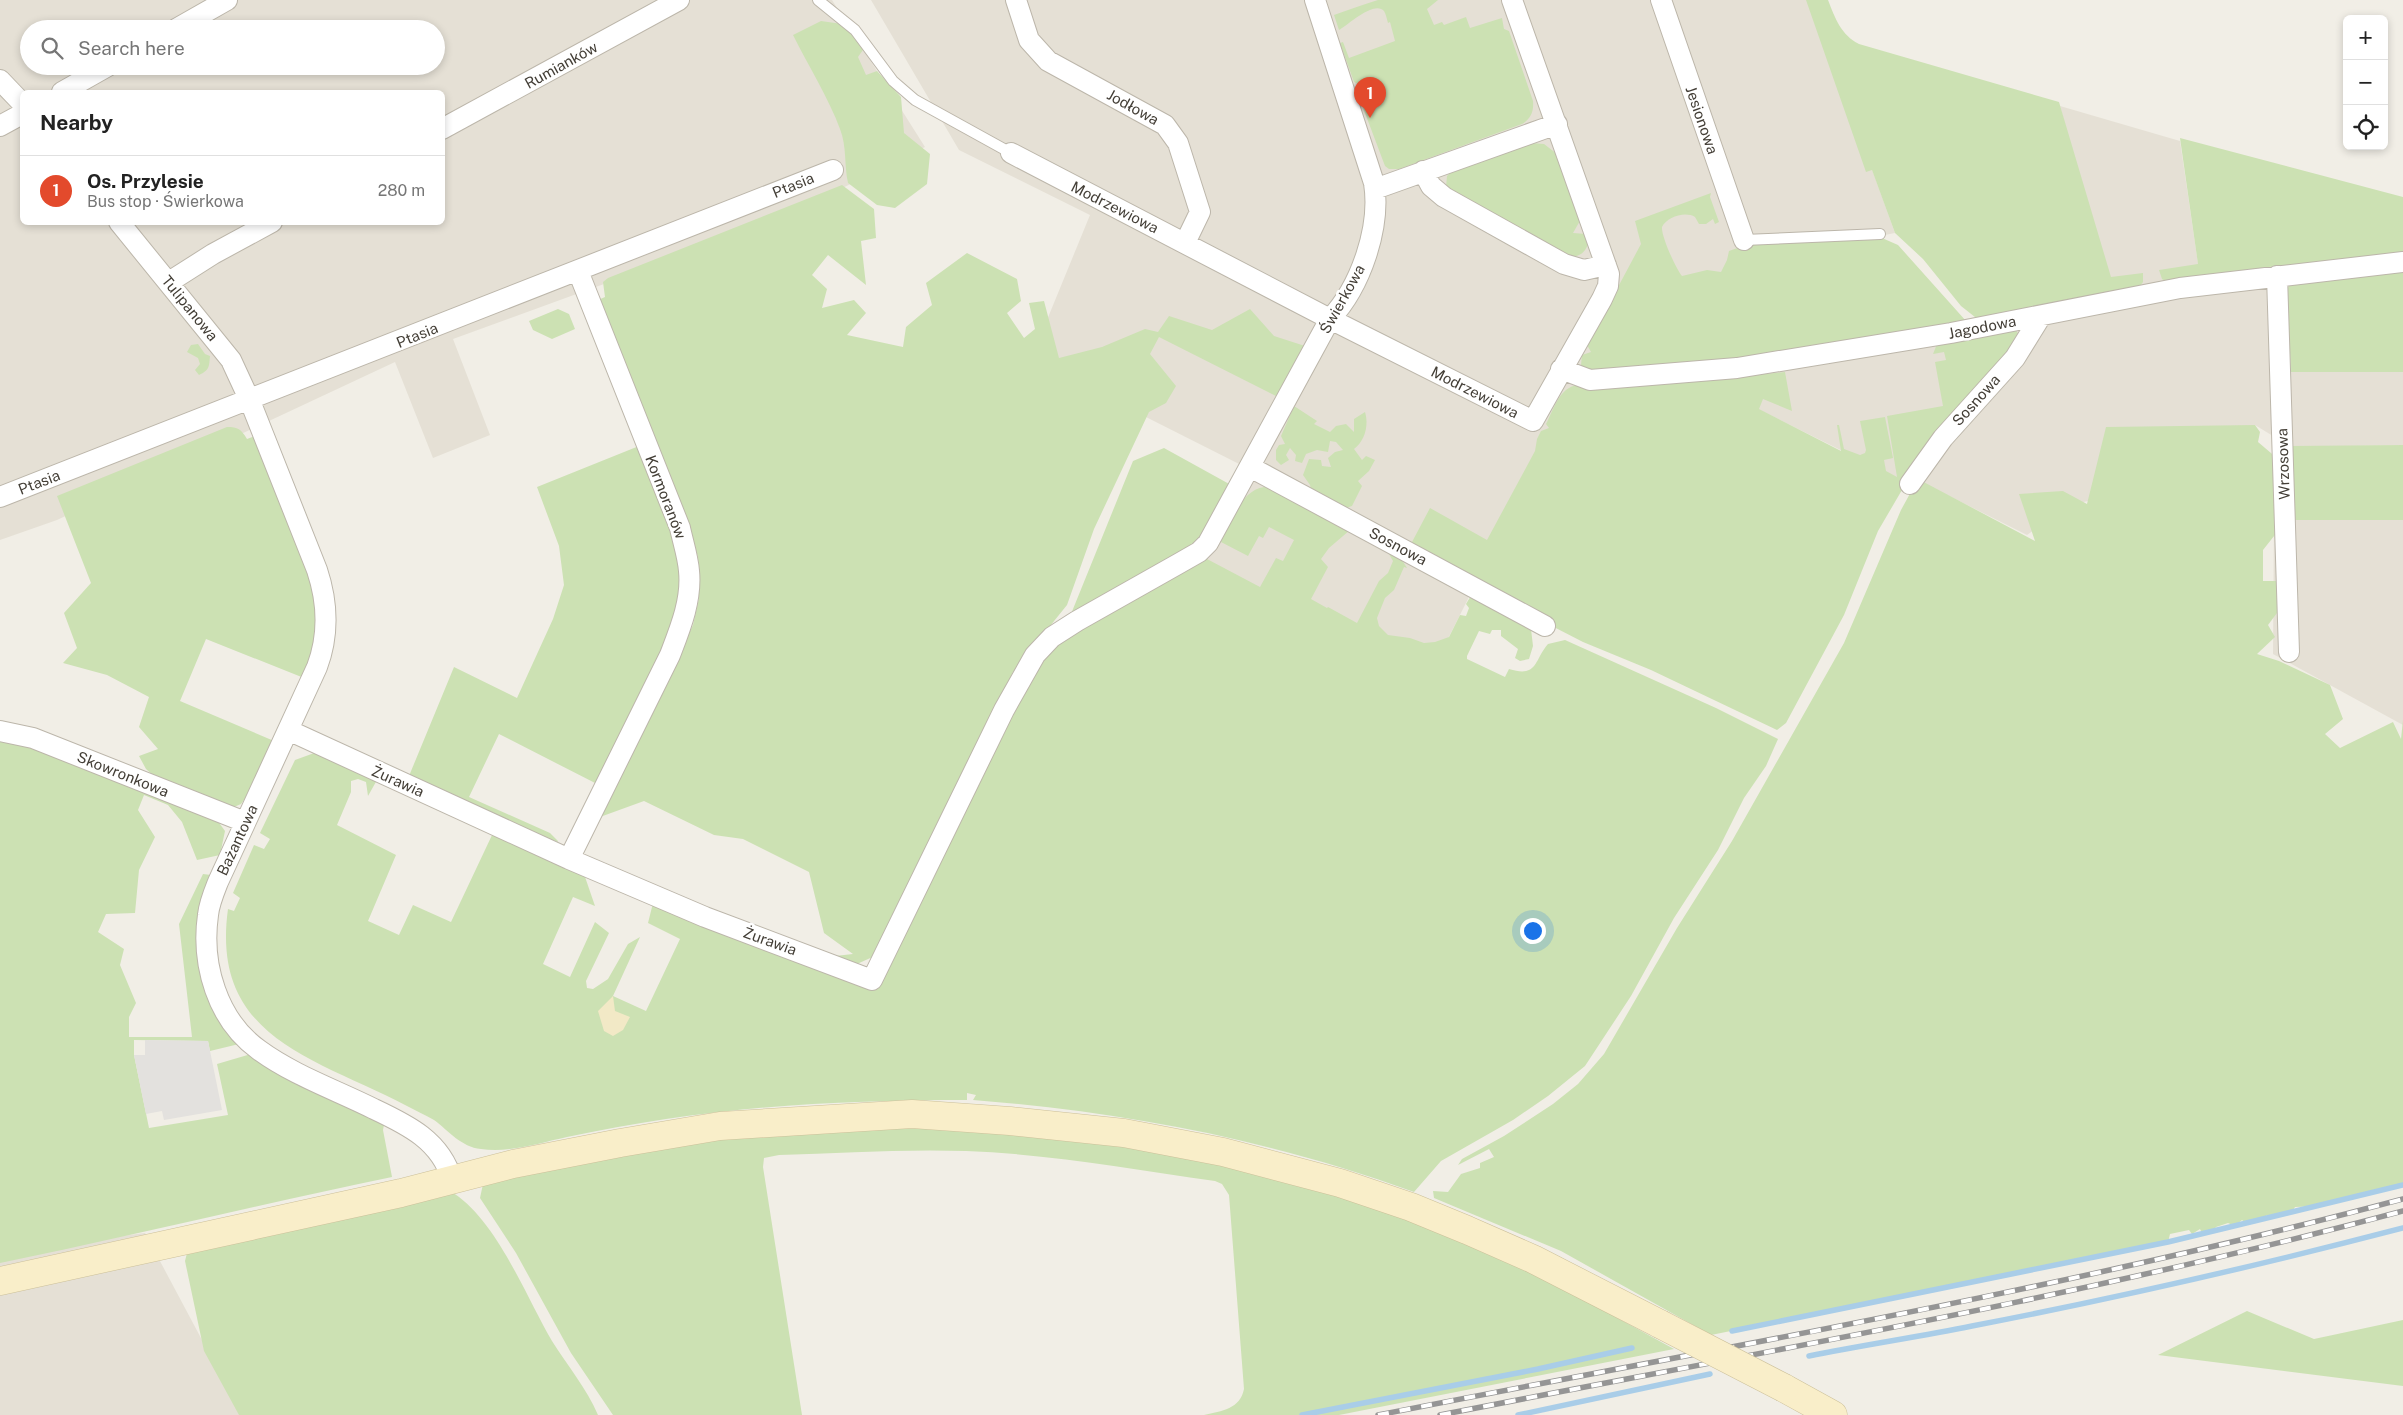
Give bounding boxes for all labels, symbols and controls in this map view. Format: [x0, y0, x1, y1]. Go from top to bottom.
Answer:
map controls [2343, 15, 2388, 150]
button: + [2343, 15, 2388, 60]
search box [20, 20, 445, 75]
icon: search [38, 34, 66, 62]
text: Search here [78, 37, 185, 59]
street label: Rumianków [522, 38, 601, 92]
button: − [2343, 60, 2388, 105]
pin: 1 [1354, 77, 1386, 118]
street label: Jesionowa [1682, 84, 1722, 156]
street label: Jodłowa [1104, 86, 1162, 128]
button: locate [2343, 105, 2388, 150]
text: Nearby [40, 110, 113, 135]
street label: Ptasia [770, 169, 816, 201]
text: Os. Przylesie [87, 170, 204, 192]
street label: Modrzewiowa [1068, 178, 1162, 236]
text: 1 [53, 181, 59, 200]
text: 280 m [378, 181, 425, 200]
text: Bus stop · Świerkowa [87, 192, 244, 211]
street label: Świerkowa [1315, 261, 1368, 336]
street label: Tulipanowa [158, 272, 222, 344]
street label: Jagodowa [1947, 312, 2017, 342]
street label: Ptasia [394, 319, 440, 351]
street label: Modrzewiowa [1428, 363, 1522, 421]
street label: Sosnowa [1949, 371, 2003, 429]
street label: Wrzosowa [2273, 428, 2293, 500]
street label: Kormoranów [642, 453, 690, 542]
street label: Ptasia [16, 466, 62, 498]
street label: Sosnowa [1366, 524, 1430, 568]
street label: Skowronkowa [75, 748, 171, 800]
street label: Żurawia [369, 761, 427, 800]
street label: Bażantowa [213, 802, 261, 878]
your location [1520, 918, 1546, 944]
street label: Żurawia [741, 923, 799, 959]

